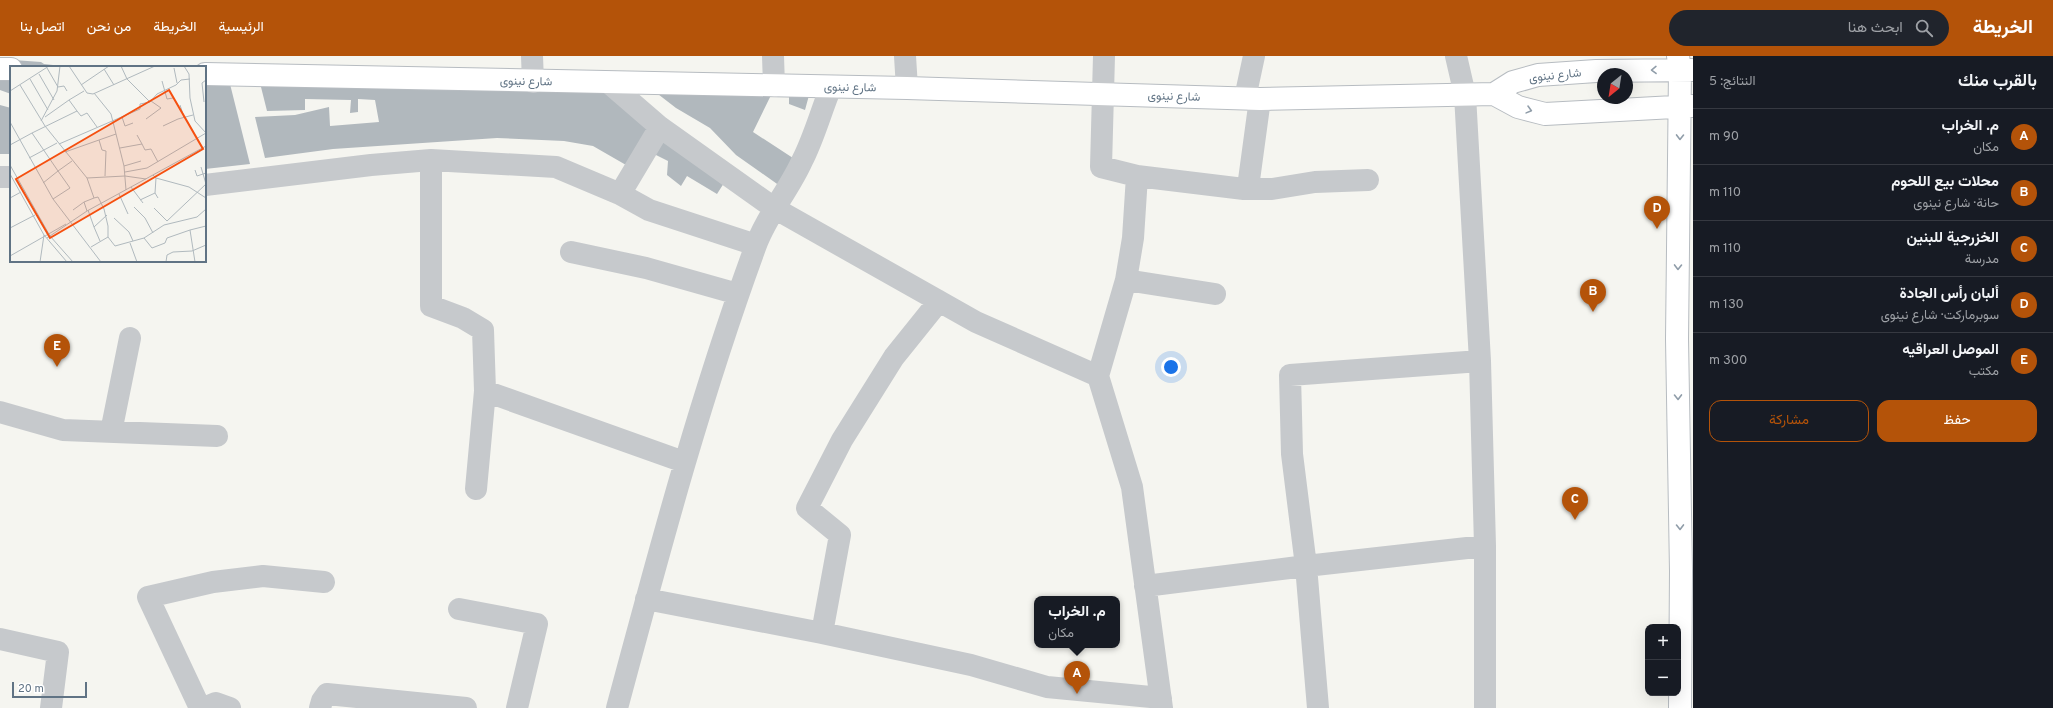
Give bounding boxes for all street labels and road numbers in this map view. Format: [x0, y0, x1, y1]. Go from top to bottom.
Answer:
street label: شارع نينوى [1528, 65, 1582, 87]
street label: شارع نينوى [500, 74, 552, 90]
street label: شارع نينوى [824, 80, 876, 96]
street label: شارع نينوى [1147, 88, 1201, 106]

